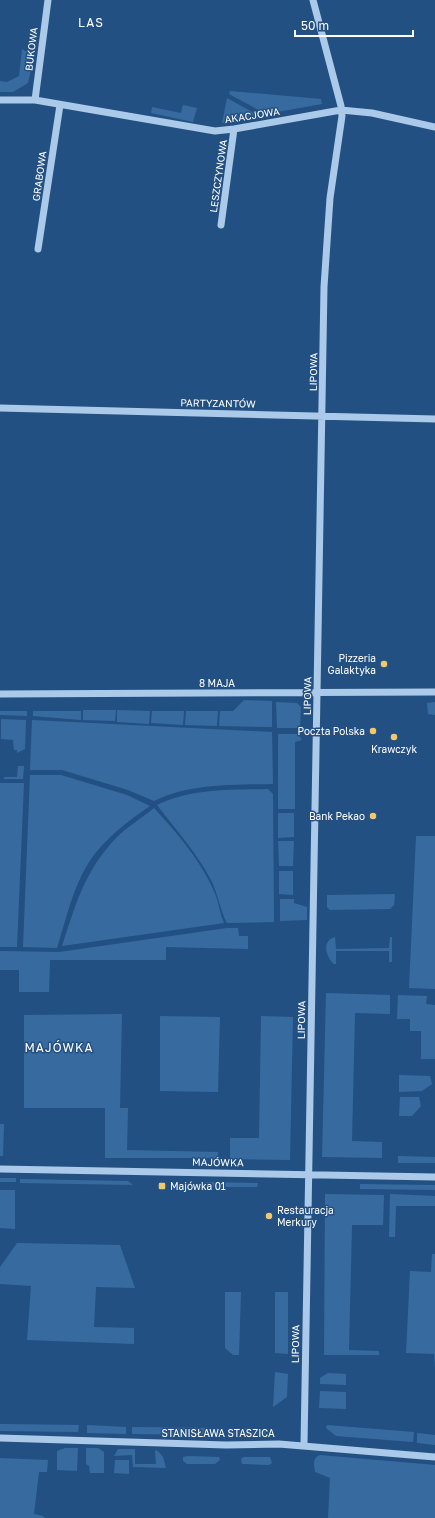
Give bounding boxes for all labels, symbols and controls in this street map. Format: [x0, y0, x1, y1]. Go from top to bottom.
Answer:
scale bar [295, 12, 413, 38]
district label: LAS [78, 15, 104, 30]
text: 50 m [301, 18, 329, 33]
street label: BUKOWA [22, 26, 40, 71]
street label: AKACJOWA [224, 105, 281, 125]
street label: LESZCZYNOWA [207, 138, 229, 213]
street label: GRABOWA [30, 150, 48, 202]
street label: LIPOWA [307, 352, 319, 391]
street label: PARTYZANTÓW [180, 396, 256, 410]
place label: Pizzeria Galaktyka [328, 652, 376, 676]
marker: Pizzeria Galaktyka [379, 659, 389, 669]
street label: LIPOWA [301, 676, 313, 715]
street label: 8 MAJA [199, 677, 235, 689]
place label: Poczta Polska [298, 725, 365, 737]
marker: Poczta Polska [368, 726, 378, 736]
marker: Krawczyk [389, 732, 399, 742]
place label: Krawczyk [371, 743, 417, 755]
place label: Bank Pekao [309, 810, 365, 822]
marker: Bank Pekao [368, 811, 378, 821]
street label: LIPOWA [295, 1000, 307, 1039]
district label: MAJÓWKA [25, 1040, 93, 1055]
street label: MAJÓWKA [192, 1156, 244, 1168]
place label: Majówka 01 [170, 1180, 226, 1192]
marker: Majówka 01 [157, 1181, 167, 1191]
place label: Restauracja Merkury [277, 1204, 334, 1228]
marker: Restauracja Merkury [264, 1211, 274, 1221]
street label: LIPOWA [289, 1324, 301, 1363]
street label: STANISŁAWA STASZICA [161, 1427, 275, 1439]

